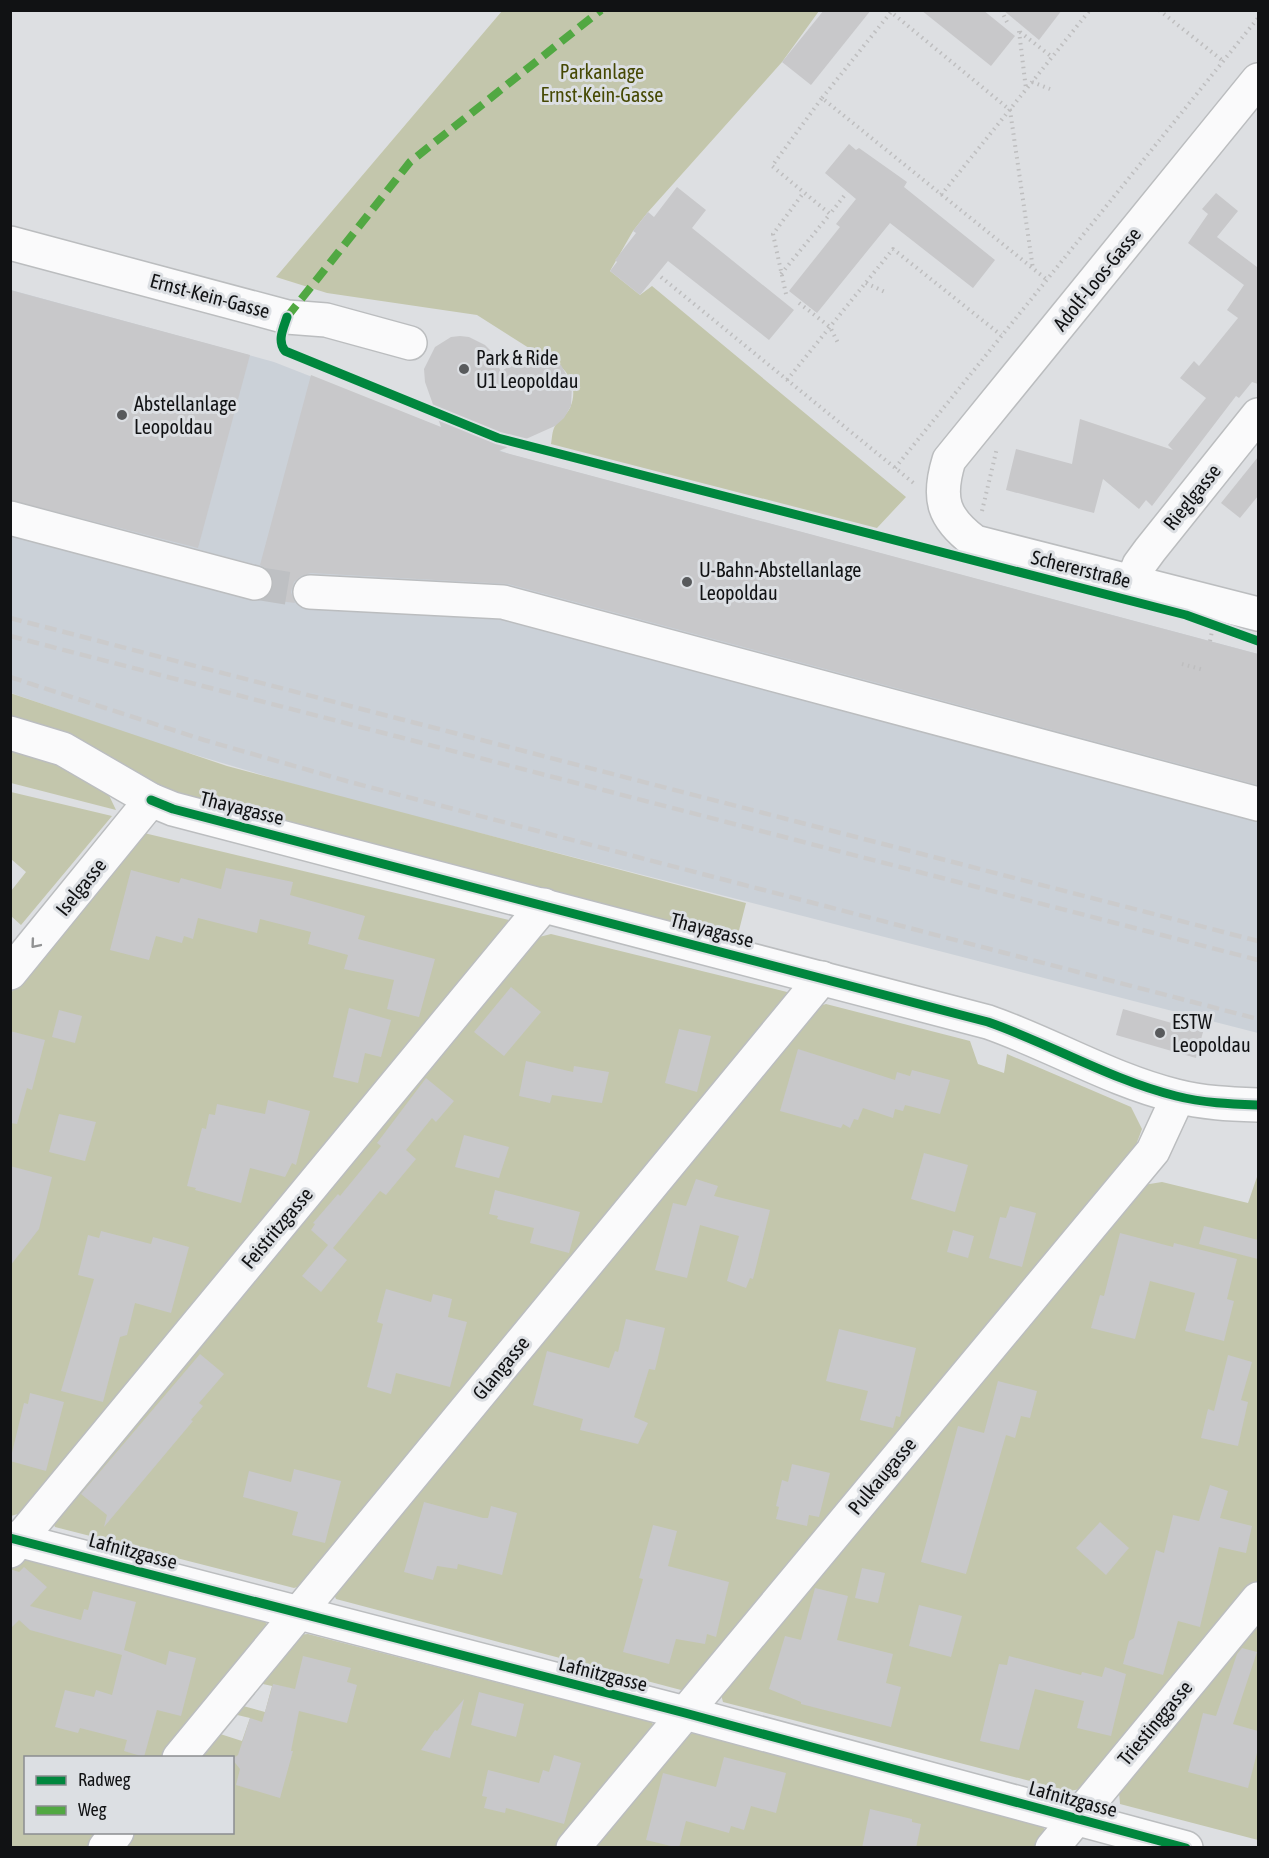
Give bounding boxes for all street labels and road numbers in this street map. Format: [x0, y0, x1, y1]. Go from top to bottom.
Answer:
street label: Adolf-Loos-Gasse [1048, 222, 1145, 335]
street label: Ernst-Kein-Gasse [148, 269, 272, 323]
street label: Rieglgasse [1158, 459, 1225, 534]
street label: Schererstraße [1029, 545, 1133, 592]
street label: Thayagasse [198, 786, 286, 829]
street label: Iselgasse [51, 853, 111, 920]
street label: Thayagasse [668, 907, 756, 952]
street label: Feistritzgasse [236, 1183, 317, 1273]
street label: Glangasse [468, 1331, 534, 1404]
street label: Pulkaugasse [843, 1433, 920, 1519]
street label: Lafnitzgasse [86, 1528, 180, 1573]
street label: Lafnitzgasse [556, 1651, 650, 1696]
street label: Triestinggasse [1113, 1676, 1197, 1770]
street label: Lafnitzgasse [1026, 1776, 1120, 1821]

